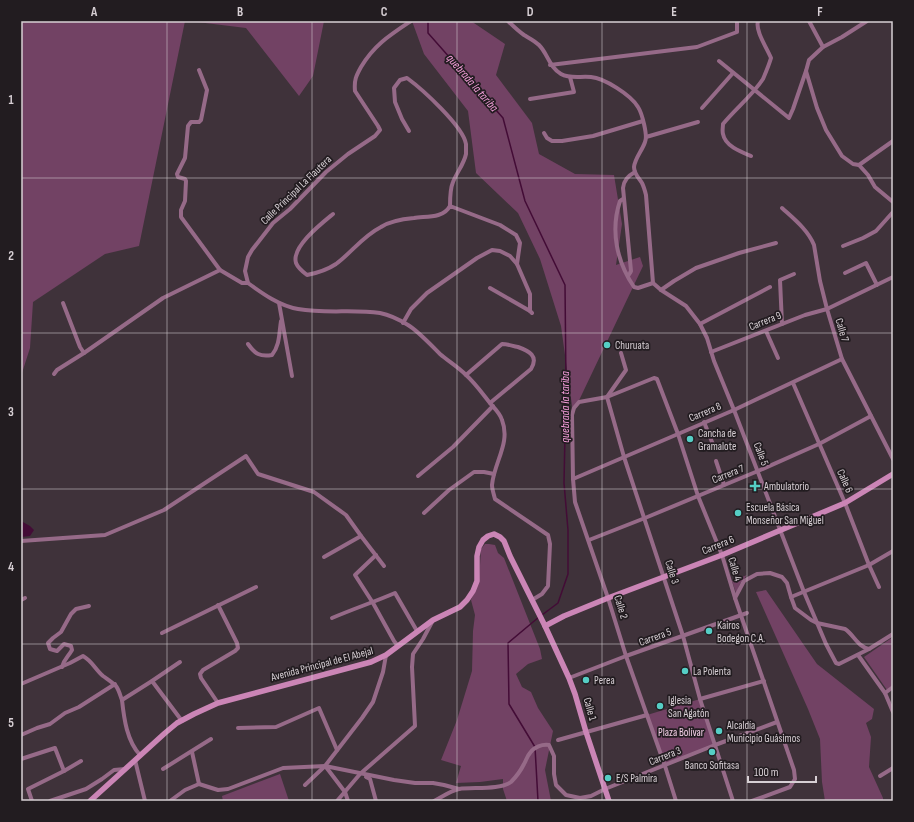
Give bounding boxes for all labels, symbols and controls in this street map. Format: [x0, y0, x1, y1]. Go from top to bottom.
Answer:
text: A [90, 4, 98, 20]
text: B [237, 4, 243, 20]
text: C [381, 4, 388, 20]
text: D [527, 4, 534, 20]
text: E [671, 4, 677, 20]
text: F [817, 4, 823, 20]
water label: quebrada la tariba [443, 51, 501, 115]
text: 1 [8, 92, 14, 108]
street label: Calle Principal La Flautera [258, 153, 334, 227]
text: 2 [8, 248, 14, 264]
street label: Carrera 9 [747, 309, 783, 333]
street label: Calle 7 [832, 317, 852, 344]
place label: Churuata [615, 339, 649, 352]
marker: Churuata [602, 340, 612, 350]
water label: quebrada la tariba [558, 371, 573, 443]
street label: Carrera 8 [687, 399, 723, 425]
text: 3 [8, 404, 14, 420]
place label: Cancha de Gramalote [698, 427, 736, 453]
marker: Cancha de Gramalote [685, 434, 695, 444]
street label: Calle 5 [751, 440, 771, 468]
street label: Carrera 7 [710, 462, 746, 486]
street label: Calle 6 [834, 467, 856, 495]
marker: Ambulatorio [749, 480, 761, 492]
place label: Ambulatorio [763, 480, 809, 493]
place label: Escuela Básica Monseñor San Miguel [746, 501, 824, 527]
marker: Escuela Básica Monseñor San Miguel [733, 508, 743, 518]
street label: Carrera 6 [700, 533, 736, 557]
street label: Calle 4 [725, 556, 745, 583]
street label: Calle 3 [662, 558, 682, 586]
text: 4 [8, 559, 14, 575]
street label: Calle 2 [611, 594, 631, 621]
place label: Kairos Bodegon C.A. [717, 619, 765, 645]
street label: Carrera 5 [637, 625, 673, 649]
marker: Kairos Bodegon C.A. [704, 626, 714, 636]
street label: Avenida Principal de El Abejal [269, 644, 375, 684]
place label: La Polenta [693, 665, 731, 678]
marker: La Polenta [680, 666, 690, 676]
place label: Perea [594, 674, 615, 687]
marker: Perea [581, 675, 591, 685]
place label: Iglesia San Agatón [668, 694, 710, 720]
street label: Calle 1 [581, 696, 600, 722]
marker: Iglesia San Agatón [655, 701, 665, 711]
text: 5 [8, 715, 14, 731]
place label: Alcaldía Municipio Guásimos [726, 719, 800, 745]
park label: Plaza Bolívar [658, 726, 704, 739]
marker: Alcaldía Municipio Guásimos [714, 726, 724, 736]
street label: Carrera 3 [647, 744, 683, 768]
marker: Banco Sofitasa [707, 747, 717, 757]
scale bar [748, 758, 816, 784]
place label: Banco Sofitasa [685, 759, 739, 772]
text: 100 m [754, 765, 779, 780]
place label: E/S Palmira [616, 772, 657, 785]
marker: E/S Palmira [603, 773, 613, 783]

